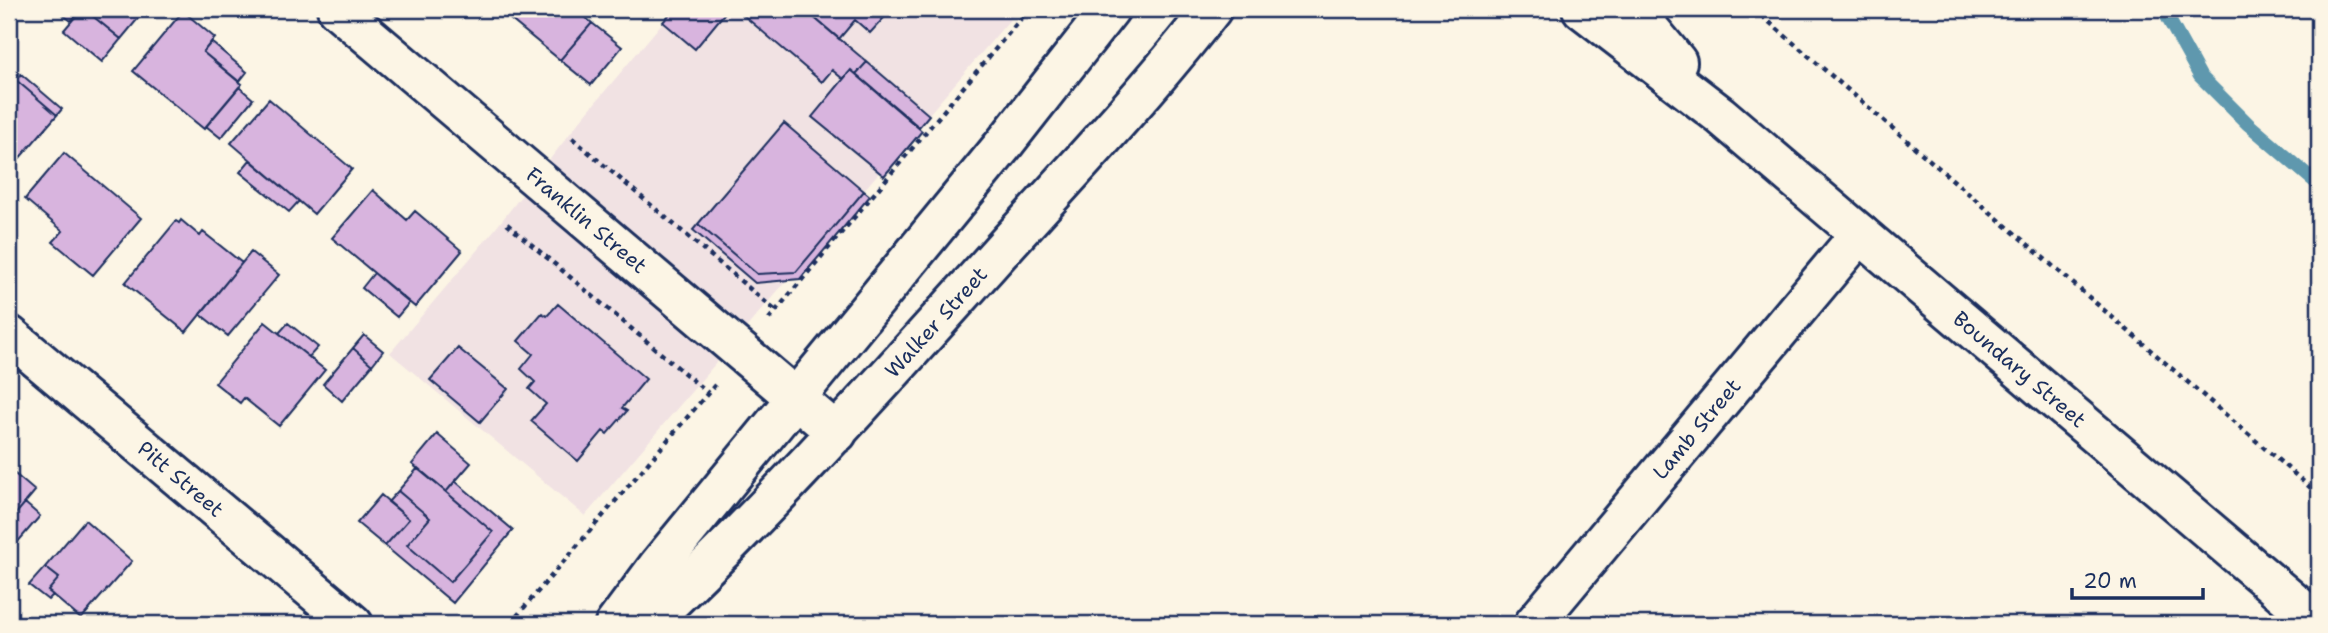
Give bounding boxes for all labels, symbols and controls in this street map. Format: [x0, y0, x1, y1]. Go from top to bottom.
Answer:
street label: Franklin Street [520, 161, 653, 280]
street label: Walker Street [879, 261, 994, 384]
street label: Boundary Street [1947, 305, 2092, 434]
street label: Lamb Street [1646, 373, 1747, 486]
street label: Pitt Street [131, 435, 230, 523]
scale bar [2072, 556, 2204, 600]
text: 20 m [2083, 567, 2137, 595]

